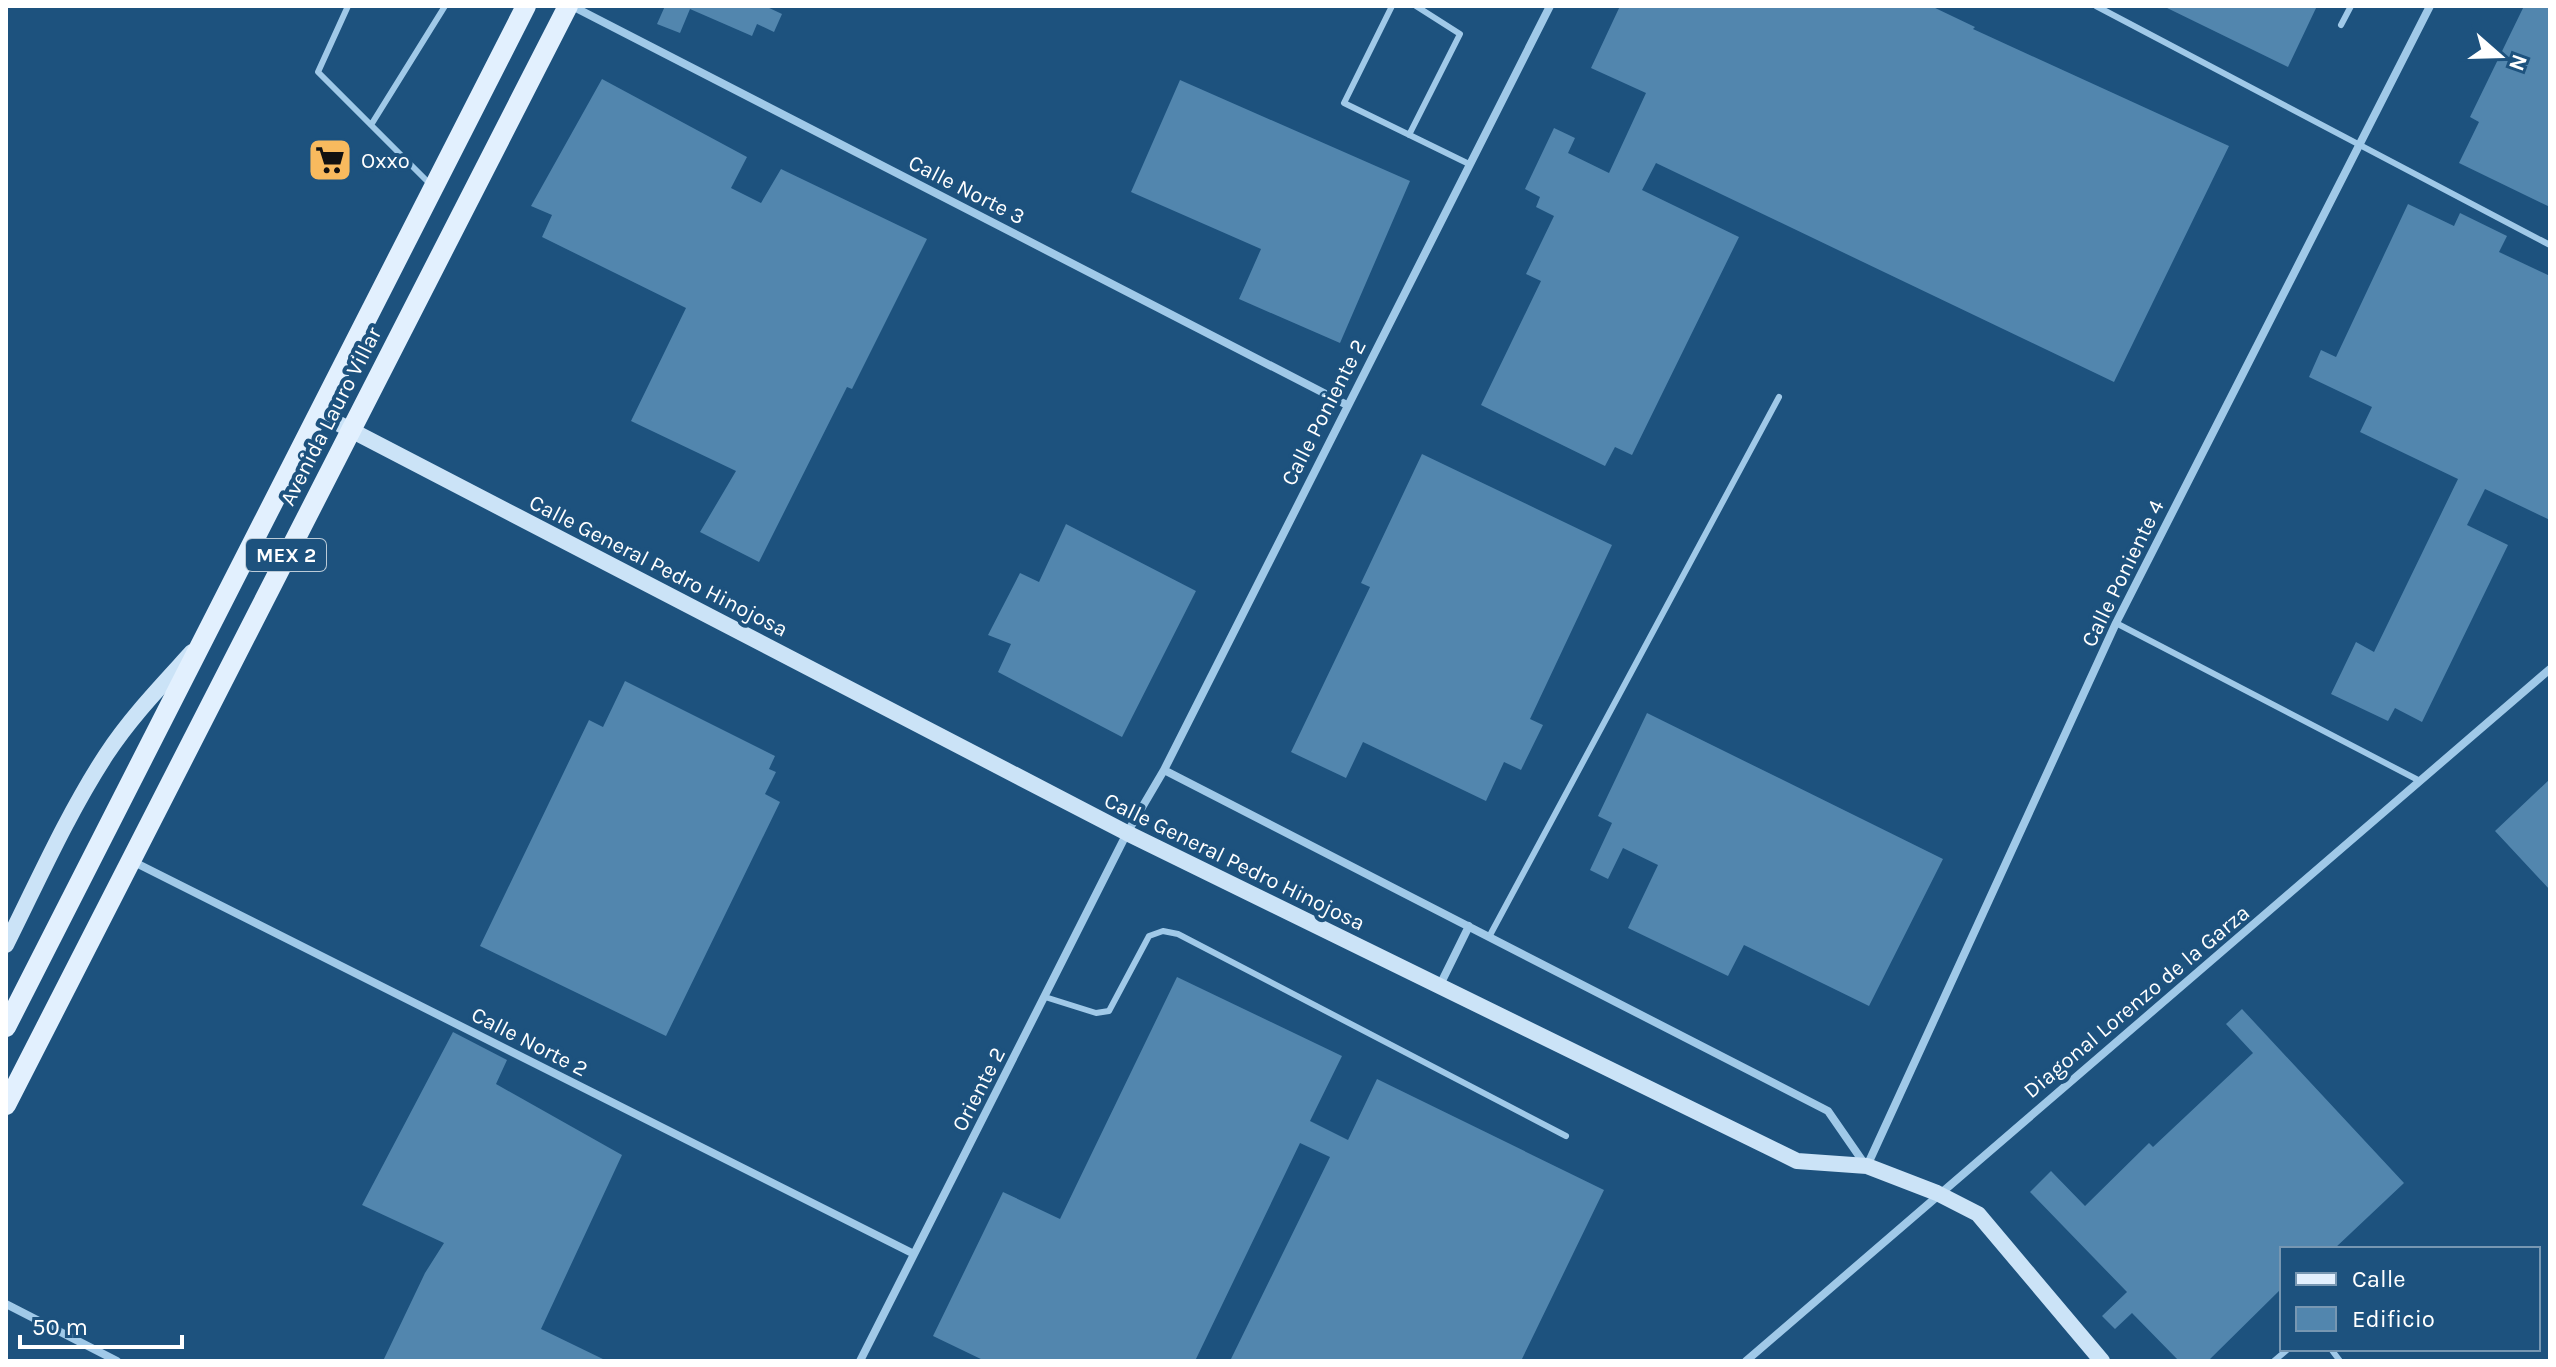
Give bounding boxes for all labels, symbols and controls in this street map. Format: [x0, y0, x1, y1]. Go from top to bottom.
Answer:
north arrow [2460, 16, 2540, 96]
text: N [2503, 51, 2533, 74]
supermarket icon: Oxxo [306, 136, 354, 184]
place label: Oxxo [361, 148, 410, 174]
street label: Calle Norte 3 [904, 149, 1029, 230]
street label: Avenida Lauro Villar [275, 323, 387, 510]
street label: Calle Poniente 2 [1276, 335, 1372, 490]
street label: Calle General Pedro Hinojosa [525, 489, 792, 643]
street label: Calle Poniente 4 [2076, 496, 2170, 651]
road number: MEX 2 [246, 539, 326, 571]
street label: Calle General Pedro Hinojosa [1100, 787, 1369, 936]
street label: Diagonal Lorenzo de la Garza [2018, 900, 2255, 1104]
street label: Calle Norte 2 [467, 1001, 592, 1082]
street label: Oriente 2 [947, 1043, 1011, 1136]
legend [2280, 1247, 2540, 1351]
text: Calle [2352, 1265, 2406, 1293]
scale bar [20, 1299, 182, 1349]
text: Edificio [2352, 1305, 2435, 1333]
text: 50 m [32, 1313, 88, 1341]

